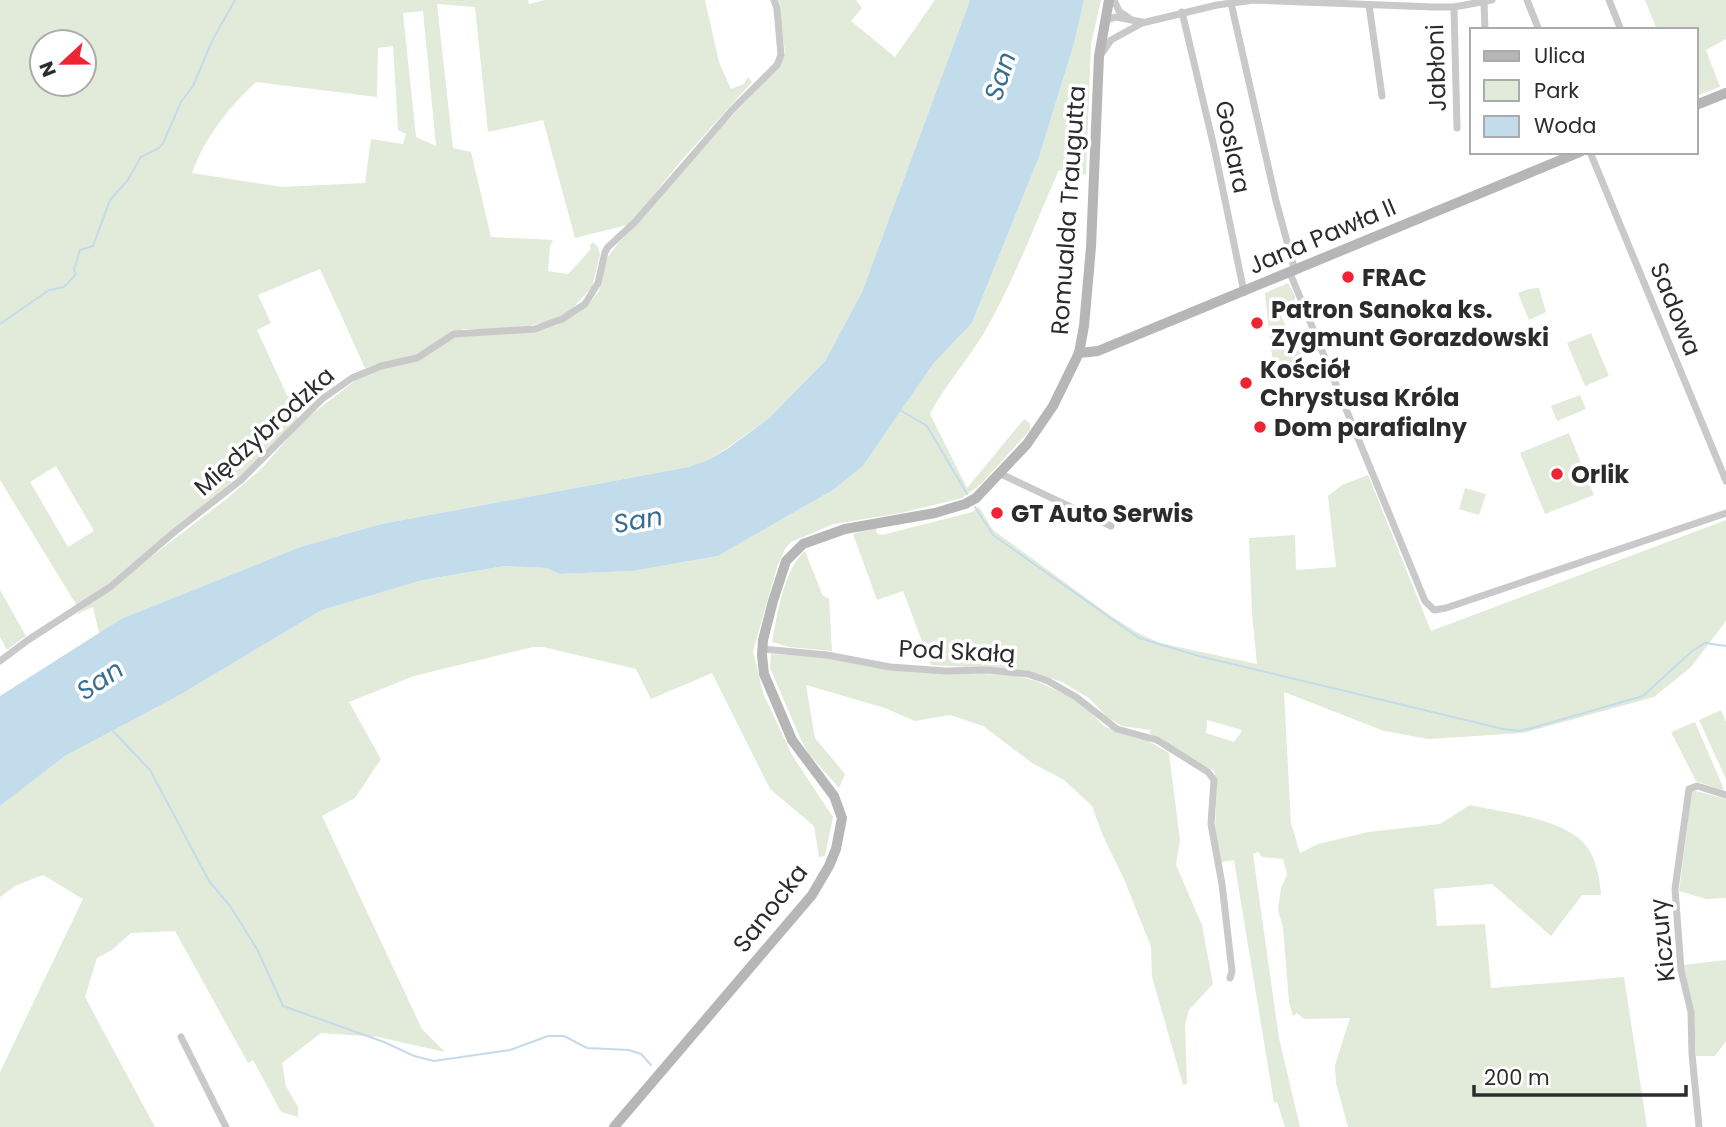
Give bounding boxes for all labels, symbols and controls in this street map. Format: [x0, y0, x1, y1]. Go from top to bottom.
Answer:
street label: Jabłoni [1418, 24, 1454, 112]
north arrow [28, 28, 98, 98]
legend [1470, 28, 1698, 154]
text: Ulica [1534, 41, 1585, 70]
water label: San [975, 47, 1025, 105]
text: N [33, 57, 63, 81]
text: Park [1534, 76, 1579, 105]
street label: Romualda Traugutta [1043, 84, 1093, 336]
street label: Goslara [1207, 98, 1259, 196]
text: Woda [1534, 111, 1596, 140]
street label: Jana Pawła II [1243, 190, 1401, 282]
street label: Sadowa [1642, 257, 1710, 361]
place label: FRAC [1362, 261, 1427, 294]
marker: FRAC [1340, 269, 1356, 285]
place label: Patron Sanoka ks. Zygmunt Gorazdowski [1271, 293, 1549, 354]
marker: Patron Sanoka ks. Zygmunt Gorazdowski [1249, 315, 1265, 331]
place label: Kościół Chrystusa Króla [1260, 353, 1460, 414]
street label: Międzybrodzka [187, 359, 341, 503]
marker: Kościół Chrystusa Króla [1238, 375, 1254, 391]
place label: Dom parafialny [1274, 411, 1468, 444]
marker: Dom parafialny [1252, 419, 1268, 435]
place label: Orlik [1571, 458, 1629, 491]
marker: Orlik [1549, 466, 1565, 482]
place label: GT Auto Serwis [1011, 497, 1194, 530]
water label: San [611, 498, 665, 542]
marker: GT Auto Serwis [989, 505, 1005, 521]
street label: Pod Skałą [898, 631, 1016, 671]
water label: San [69, 651, 131, 709]
street label: Sanocka [725, 857, 815, 959]
street label: Kiczury [1641, 896, 1683, 983]
scale bar [1474, 1054, 1686, 1098]
text: 200 m [1484, 1063, 1550, 1092]

